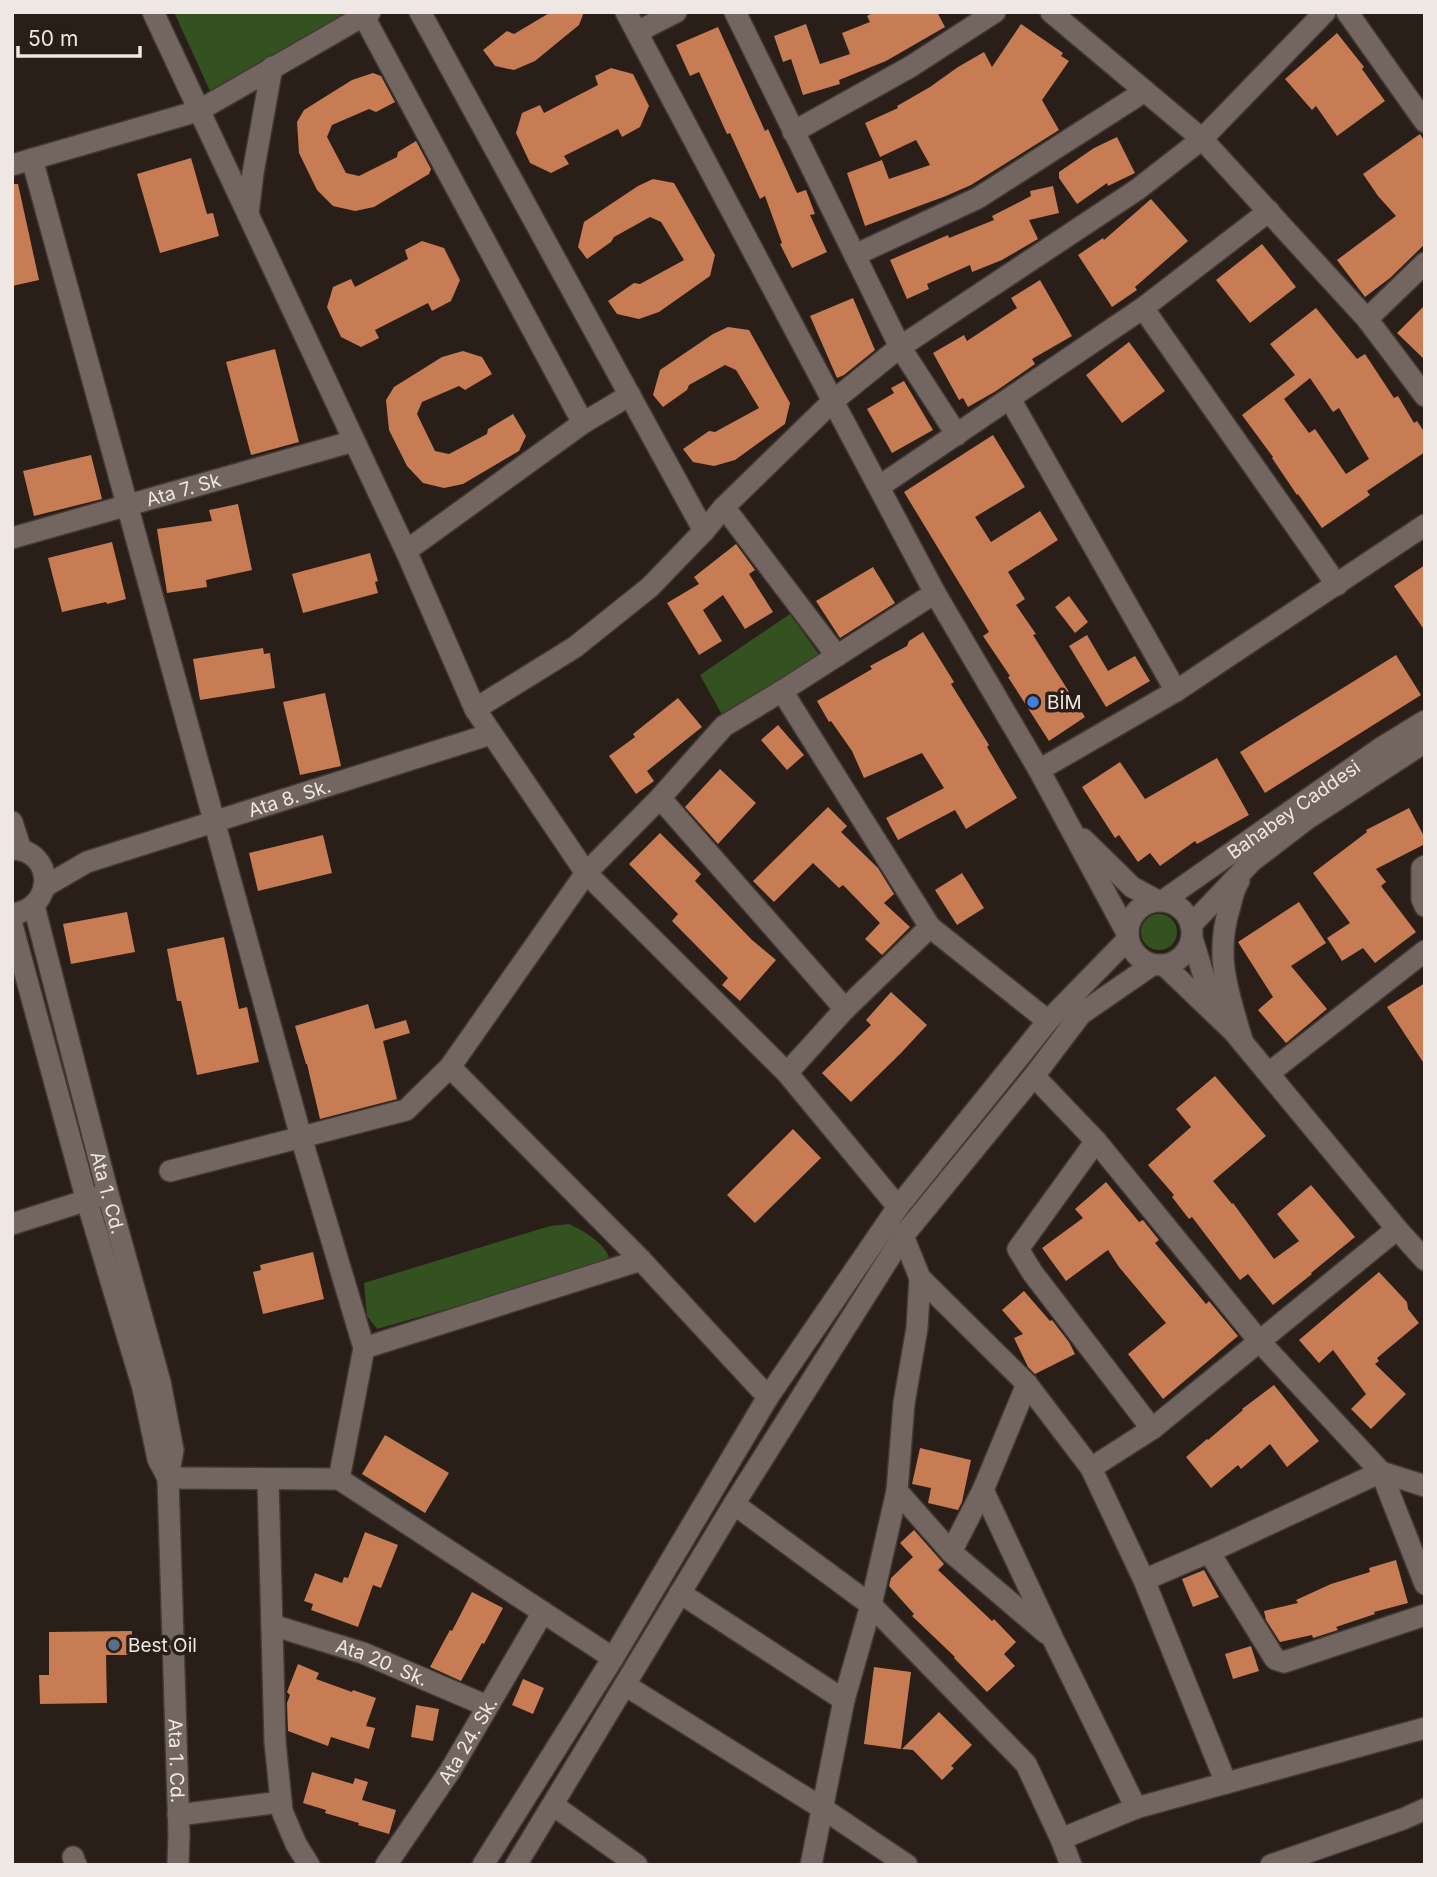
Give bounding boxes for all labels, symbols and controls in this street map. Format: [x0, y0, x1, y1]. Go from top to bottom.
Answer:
scale bar [18, 14, 140, 58]
text: 50 m [28, 26, 78, 51]
street label: Ata 7. Sk [143, 468, 224, 511]
place label: BİM [1047, 691, 1082, 714]
marker: BİM [1025, 694, 1041, 710]
street label: Bahabey Caddesi [1223, 755, 1365, 864]
street label: Ata 8. Sk. [245, 775, 334, 822]
street label: Ata 1. Cd. [86, 1149, 130, 1237]
place label: Best Oil [128, 1634, 197, 1657]
street label: Ata 20. Sk. [333, 1634, 431, 1691]
marker: Best Oil [106, 1637, 122, 1653]
street label: Ata 24. Sk. [433, 1693, 503, 1789]
street label: Ata 1. Cd. [163, 1718, 189, 1803]

